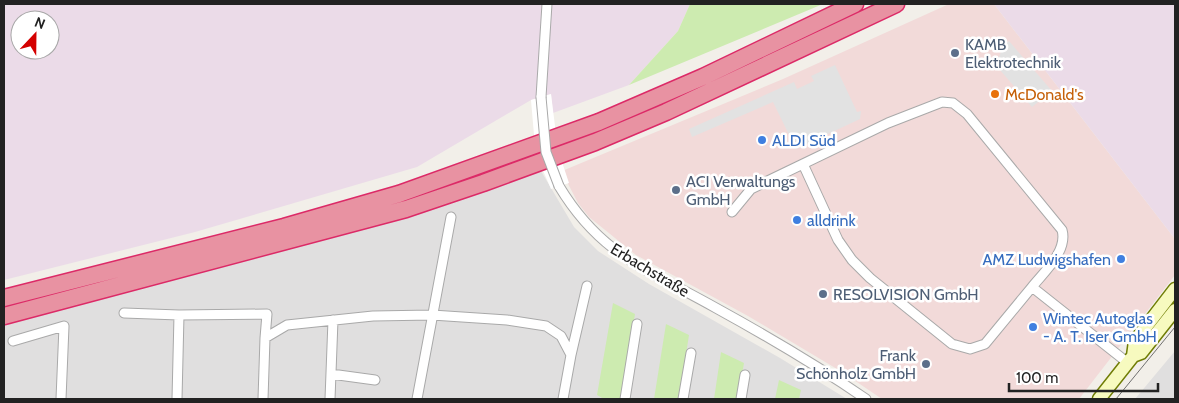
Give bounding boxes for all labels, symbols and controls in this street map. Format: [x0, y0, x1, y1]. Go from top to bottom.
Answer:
north arrow [10, 10, 60, 60]
text: N [32, 13, 48, 33]
place label: KAMB Elektrotechnik [965, 35, 1062, 72]
marker: KAMB Elektrotechnik [949, 47, 961, 59]
place label: McDonald's [1005, 85, 1084, 104]
marker: McDonald's [989, 88, 1001, 100]
place label: ALDI Süd [772, 131, 836, 150]
marker: ALDI Süd [756, 134, 768, 146]
place label: ACI Verwaltungs GmbH [686, 172, 796, 209]
marker: ACI Verwaltungs GmbH [670, 184, 682, 196]
place label: alldrink [807, 211, 856, 230]
marker: alldrink [791, 214, 803, 226]
street label: Erbachstraße [607, 239, 693, 301]
place label: AMZ Ludwigshafen [982, 250, 1111, 269]
marker: AMZ Ludwigshafen [1115, 253, 1127, 265]
place label: RESOLVISION GmbH [833, 285, 979, 304]
marker: RESOLVISION GmbH [817, 288, 829, 300]
place label: Wintec Autoglas - A. T. Iser GmbH [1043, 309, 1157, 346]
marker: Wintec Autoglas - A. T. Iser GmbH [1027, 321, 1039, 333]
place label: Frank Schönholz GmbH [796, 346, 917, 383]
marker: Frank Schönholz GmbH [920, 358, 932, 370]
scale bar [1009, 360, 1158, 392]
text: 100 m [1016, 369, 1058, 387]

